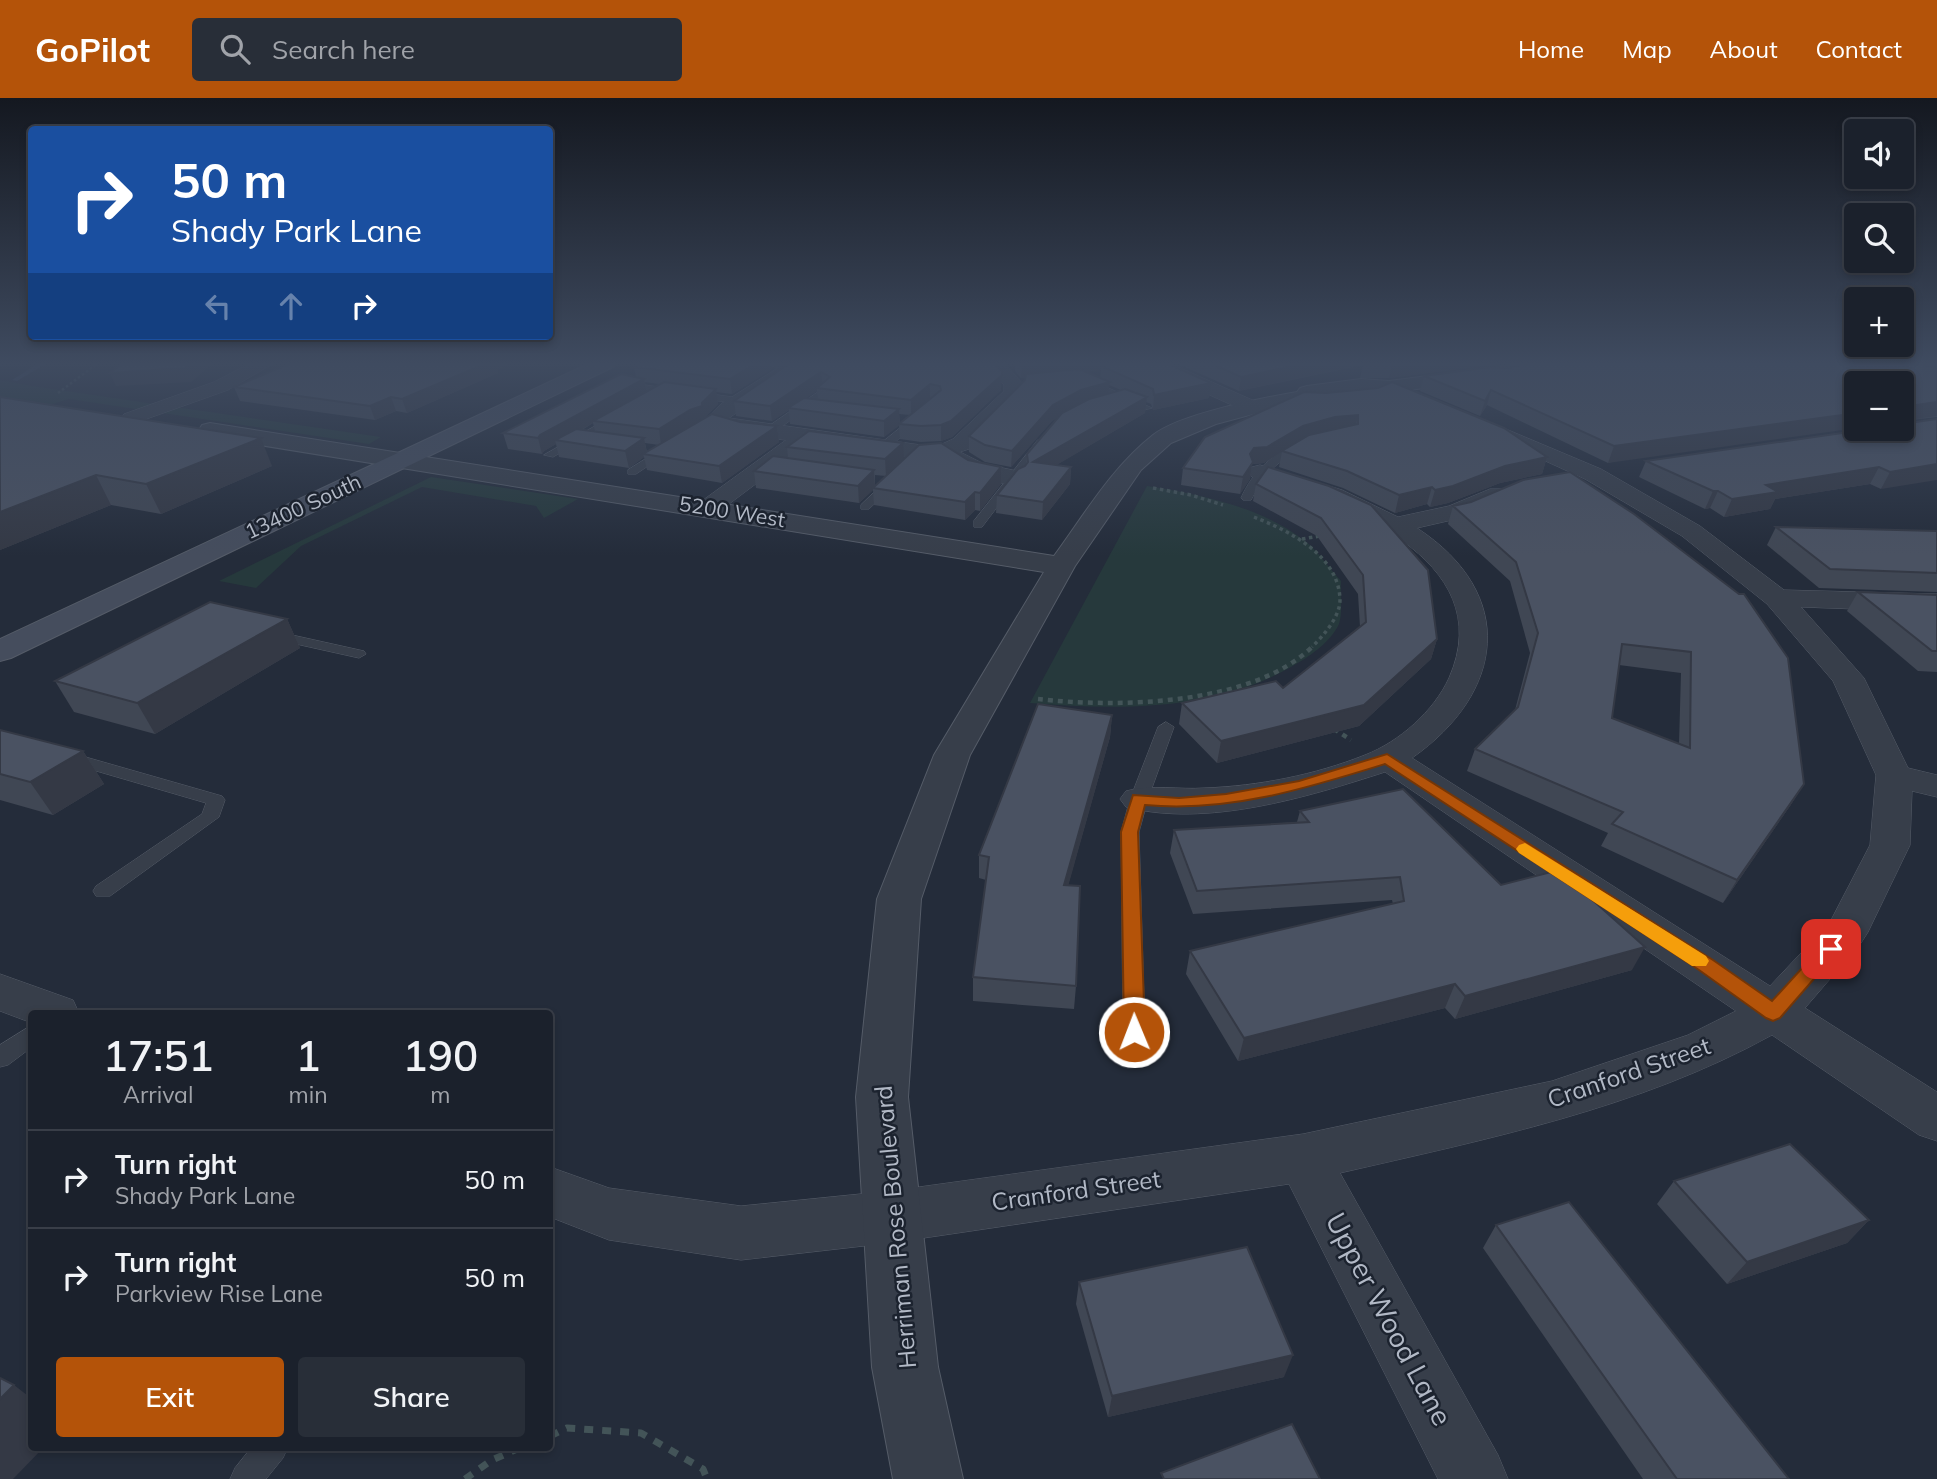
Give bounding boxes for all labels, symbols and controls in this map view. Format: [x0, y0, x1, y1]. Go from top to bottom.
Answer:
search box [192, 18, 682, 81]
text: GoPilot [35, 29, 150, 70]
icon: search [216, 30, 254, 68]
text: Search here [272, 33, 415, 66]
text: Home [1518, 34, 1584, 64]
text: Map [1622, 34, 1672, 64]
text: About [1710, 34, 1778, 64]
text: Contact [1816, 34, 1902, 64]
map controls [1844, 119, 1914, 441]
button: sound [1844, 119, 1914, 189]
text: 50 m [171, 149, 287, 210]
icon: right [56, 154, 147, 245]
button: search [1844, 203, 1914, 273]
text: Shady Park Lane [171, 210, 422, 250]
icon: left [199, 287, 237, 325]
icon: ahead [272, 287, 310, 325]
icon: right [345, 287, 383, 325]
button: + [1844, 287, 1914, 357]
button: − [1844, 371, 1914, 441]
street label: 13400 South [240, 468, 365, 544]
street label: 5200 West [677, 490, 787, 532]
pin [1801, 919, 1861, 979]
icon: arrive [1812, 930, 1850, 968]
position arrow [1097, 995, 1171, 1069]
text: 17:51 [103, 1029, 214, 1082]
text: 1 [295, 1029, 321, 1082]
text: 190 [403, 1029, 478, 1082]
street label: Cranford Street [1543, 1030, 1714, 1114]
text: Arrival [123, 1080, 193, 1109]
text: min [288, 1080, 328, 1109]
text: m [430, 1080, 450, 1109]
street label: Herriman Rose Boulevard [868, 1084, 922, 1370]
text: Turn right [115, 1148, 236, 1181]
icon: right [56, 1160, 94, 1198]
text: 50 m [464, 1163, 525, 1196]
street label: Cranford Street [989, 1163, 1162, 1217]
text: Shady Park Lane [115, 1181, 295, 1210]
street label: Upper Wood Lane [1319, 1206, 1460, 1431]
text: Turn right [115, 1246, 236, 1279]
icon: right [56, 1258, 94, 1296]
text: 50 m [464, 1261, 525, 1294]
text: Parkview Rise Lane [115, 1279, 323, 1308]
button: Exit [56, 1357, 284, 1437]
button: Share [298, 1357, 525, 1437]

